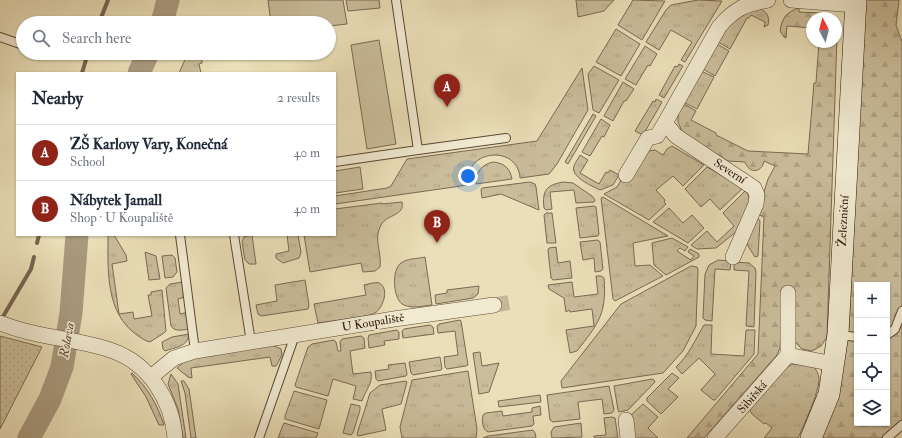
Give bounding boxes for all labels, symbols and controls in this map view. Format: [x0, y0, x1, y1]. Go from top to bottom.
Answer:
north arrow [806, 12, 842, 48]
search box [16, 16, 336, 60]
icon: search [30, 27, 52, 49]
text: Search here [62, 29, 131, 48]
pin: A [434, 74, 460, 107]
text: Nearby [32, 88, 83, 109]
text: 2 results [277, 90, 320, 106]
text: ZŠ Karlovy Vary, Konečná [70, 135, 227, 154]
text: A [41, 145, 49, 161]
text: 40 m [294, 145, 320, 161]
text: School [70, 154, 105, 170]
street label: Severní [711, 155, 749, 188]
your location [458, 166, 478, 186]
text: Nábytek Jamall [70, 191, 162, 210]
street label: Železniční [835, 194, 852, 247]
text: B [41, 201, 49, 217]
text: 40 m [294, 201, 320, 217]
text: Shop · U Koupaliště [70, 210, 173, 226]
pin: B [424, 210, 450, 243]
map controls [854, 282, 890, 426]
button: + [854, 282, 890, 318]
street label: U Koupaliště [341, 310, 405, 335]
button: − [854, 318, 890, 354]
water label: Rolava [56, 321, 78, 360]
button: locate [854, 354, 890, 390]
street label: Sibiřská [734, 377, 771, 417]
button: layers [854, 390, 890, 426]

